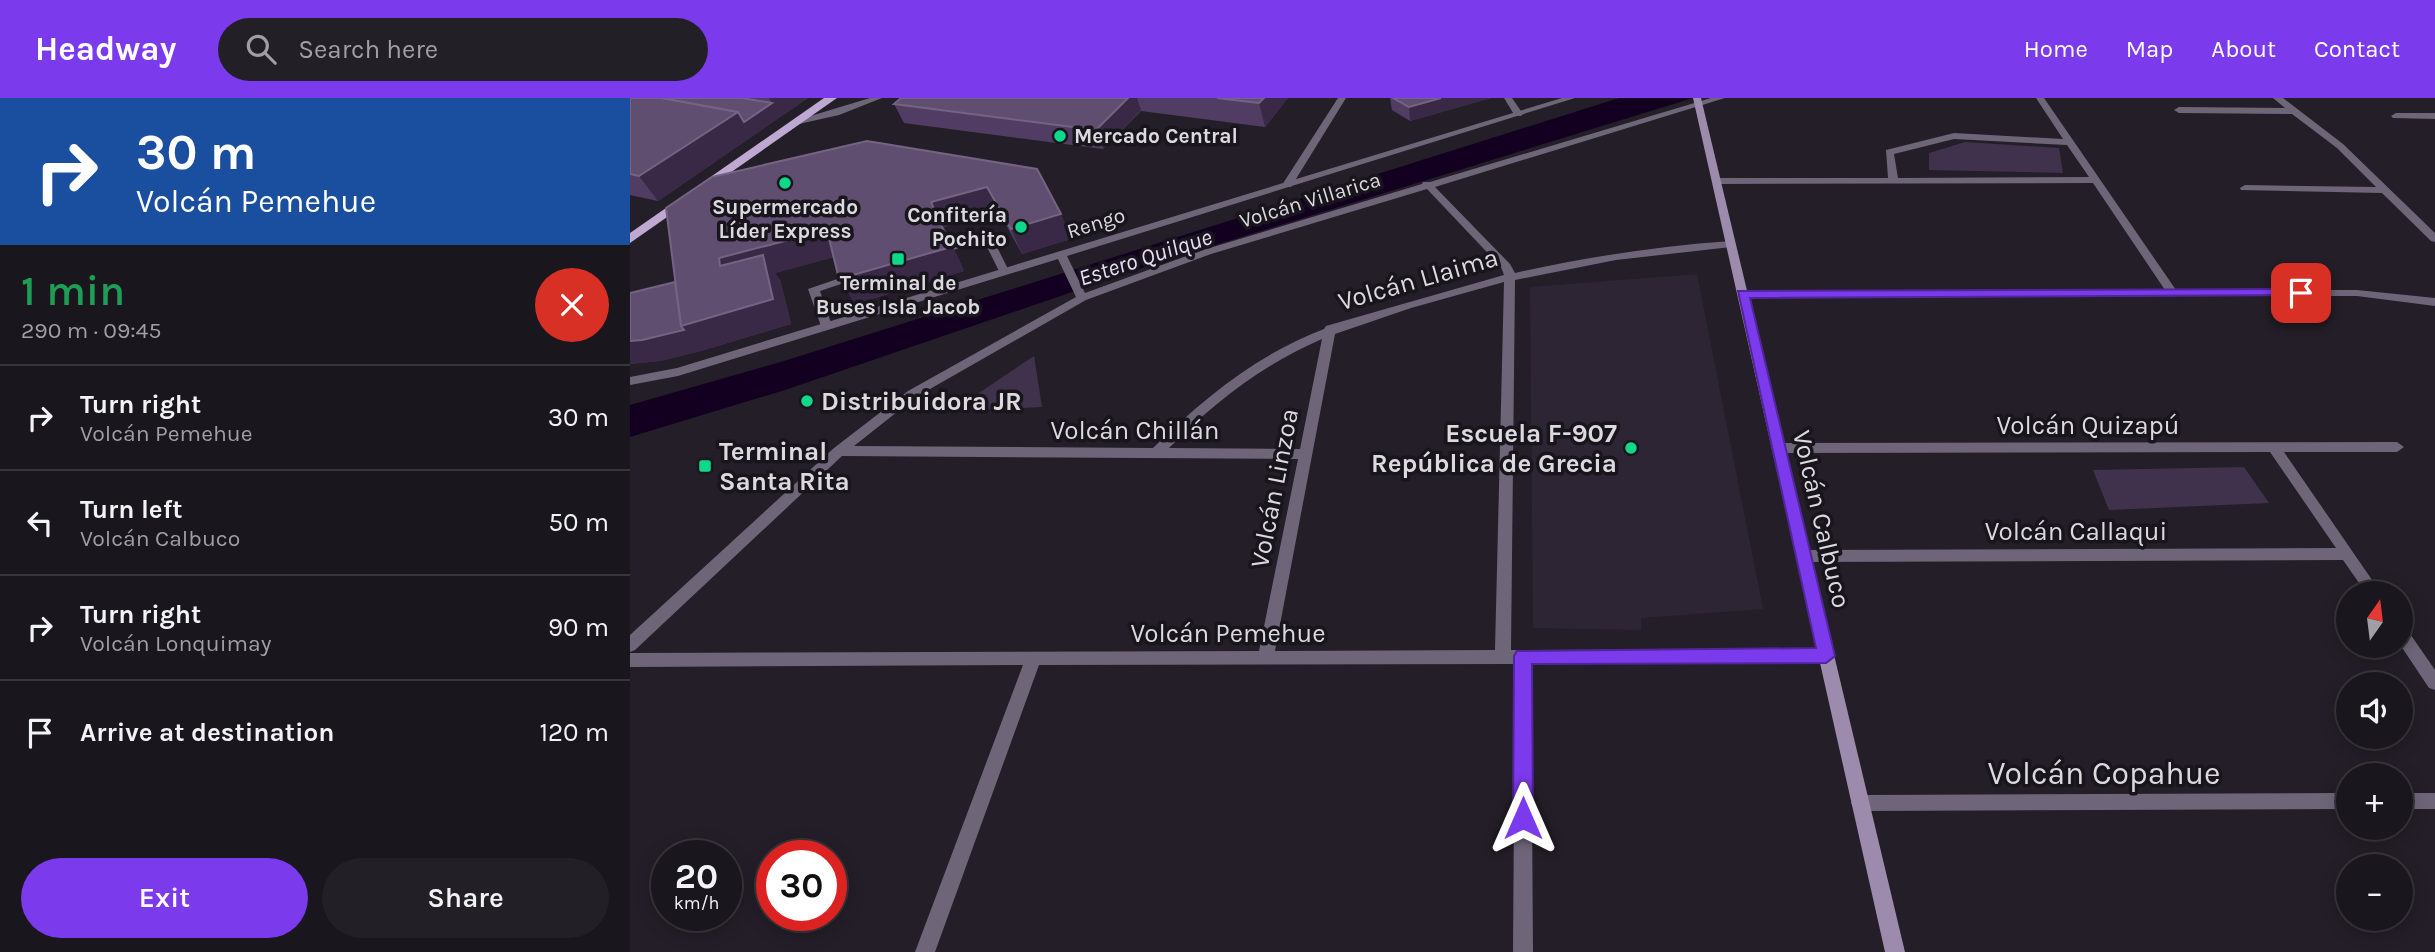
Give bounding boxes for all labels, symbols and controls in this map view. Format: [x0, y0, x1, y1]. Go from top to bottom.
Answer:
search box [218, 18, 708, 81]
text: Headway [35, 30, 176, 68]
icon: search [242, 30, 280, 68]
text: Search here [298, 34, 438, 65]
text: Home [2024, 35, 2088, 63]
text: Map [2126, 35, 2173, 63]
text: About [2211, 35, 2276, 63]
text: Contact [2314, 35, 2400, 63]
text: 30 m [136, 124, 256, 181]
place label: Mercado Central [1074, 124, 1238, 148]
icon: right [21, 126, 112, 217]
marker: Mercado Central [1052, 128, 1068, 144]
street label: Volcán Villarica [1237, 167, 1383, 233]
marker: Supermercado Líder Express [777, 175, 793, 191]
text: Volcán Pemehue [136, 183, 376, 220]
place label: Supermercado Líder Express [712, 195, 858, 243]
place label: Confitería Pochito [907, 203, 1007, 251]
street label: Rengo [1064, 203, 1128, 243]
marker: Confitería Pochito [1013, 219, 1029, 235]
water label: Estero Quilque [1075, 223, 1215, 292]
street label: Volcán Llaima [1335, 242, 1502, 317]
marker: Terminal de Buses Isla Jacob [890, 251, 906, 267]
pin [2271, 263, 2331, 323]
text: 1 min [21, 266, 125, 316]
button: close [535, 268, 609, 342]
place label: Terminal de Buses Isla Jacob [816, 271, 980, 319]
icon: arrive [2282, 274, 2320, 312]
text: 290 m · 09:45 [21, 317, 161, 344]
place label: Distribuidora JR [821, 386, 1022, 417]
text: Turn right [80, 389, 201, 420]
marker: Distribuidora JR [799, 393, 815, 409]
icon: right [21, 399, 59, 437]
text: 30 m [548, 402, 609, 433]
street label: Volcán Linzoa [1244, 406, 1305, 570]
street label: Volcán Quizapú [1997, 410, 2179, 441]
street label: Volcán Chillán [1051, 415, 1219, 446]
place label: Escuela F-907 República de Grecia [1371, 418, 1617, 479]
text: Volcán Pemehue [80, 420, 253, 447]
street label: Volcán Calbuco [1786, 427, 1857, 611]
place label: Terminal Santa Rita [719, 436, 850, 497]
marker: Escuela F-907 República de Grecia [1623, 440, 1639, 456]
marker: Terminal Santa Rita [697, 458, 713, 474]
text: Turn left [80, 494, 182, 525]
icon: left [21, 504, 59, 542]
text: 50 m [548, 507, 609, 538]
street label: Volcán Callaqui [1985, 516, 2167, 547]
text: Volcán Calbuco [80, 525, 240, 552]
north arrow [2336, 581, 2413, 658]
map controls [2336, 581, 2413, 931]
text: Turn right [80, 599, 201, 630]
icon: right [21, 609, 59, 647]
text: 90 m [548, 612, 609, 643]
street label: Volcán Pemehue [1130, 618, 1326, 649]
text: Volcán Lonquimay [80, 630, 271, 657]
button: sound [2336, 672, 2413, 749]
icon: arrive [21, 714, 59, 752]
text: Arrive at destination [80, 717, 334, 748]
text: 120 m [539, 717, 609, 748]
street label: Volcán Copahue [1987, 755, 2221, 792]
button: + [2336, 763, 2413, 840]
position arrow [1486, 781, 1560, 855]
speed limit sign: 30 [756, 840, 847, 931]
button: − [2336, 854, 2413, 931]
text: 20 [675, 856, 718, 897]
button: Exit [21, 858, 308, 938]
button: Share [322, 858, 609, 938]
text: km/h [674, 892, 719, 914]

